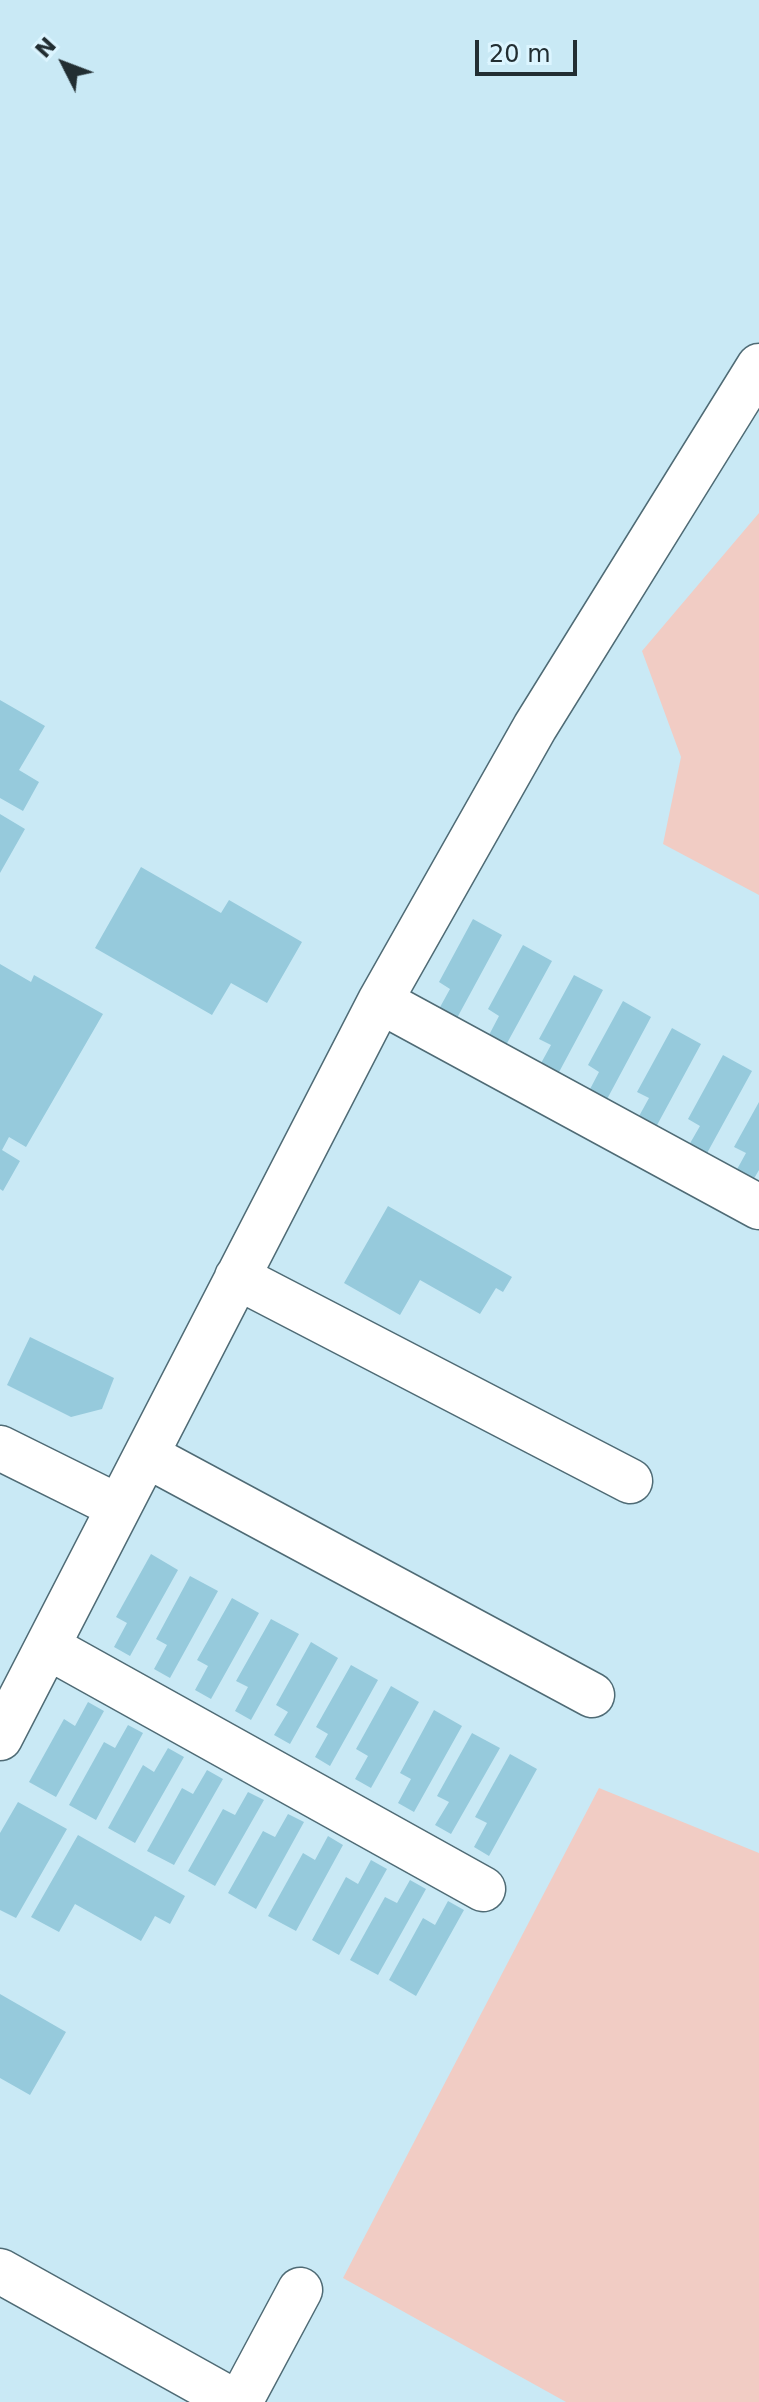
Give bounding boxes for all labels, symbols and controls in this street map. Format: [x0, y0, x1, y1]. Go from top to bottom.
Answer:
north arrow [24, 24, 104, 104]
scale bar [479, 24, 581, 74]
text: N [30, 32, 61, 63]
text: 20 m [489, 40, 551, 68]

